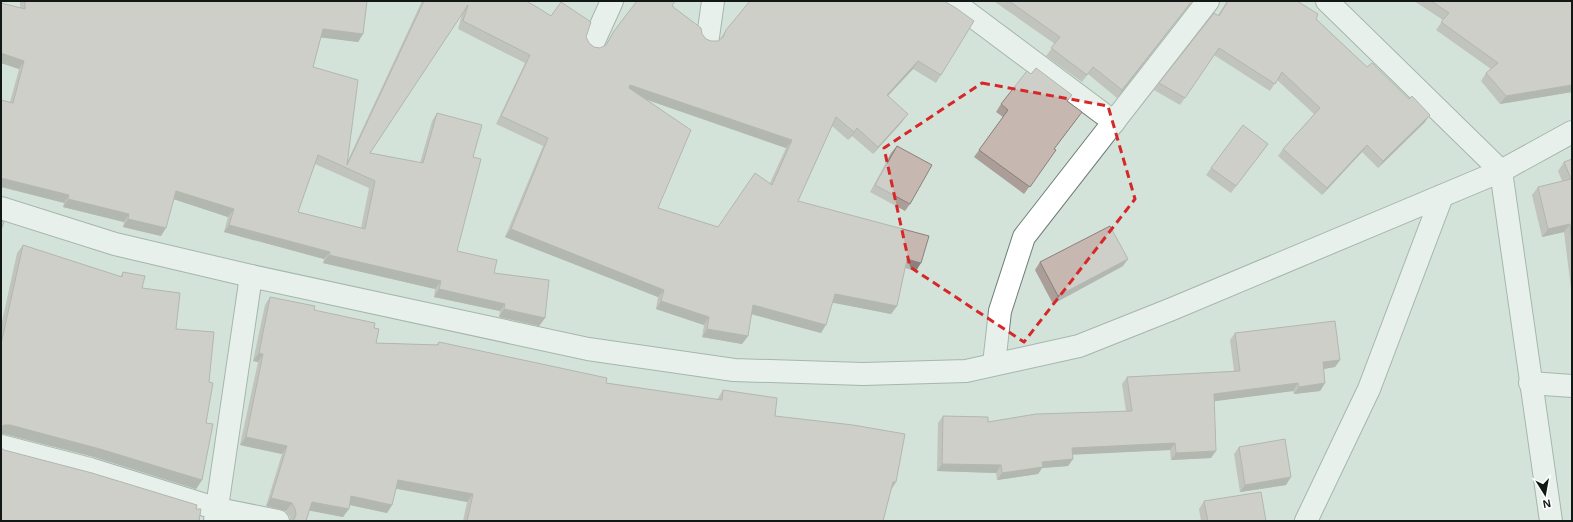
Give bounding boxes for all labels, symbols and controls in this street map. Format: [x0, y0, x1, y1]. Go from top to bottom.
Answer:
north arrow [1525, 474, 1565, 514]
text: N [1542, 497, 1552, 510]

